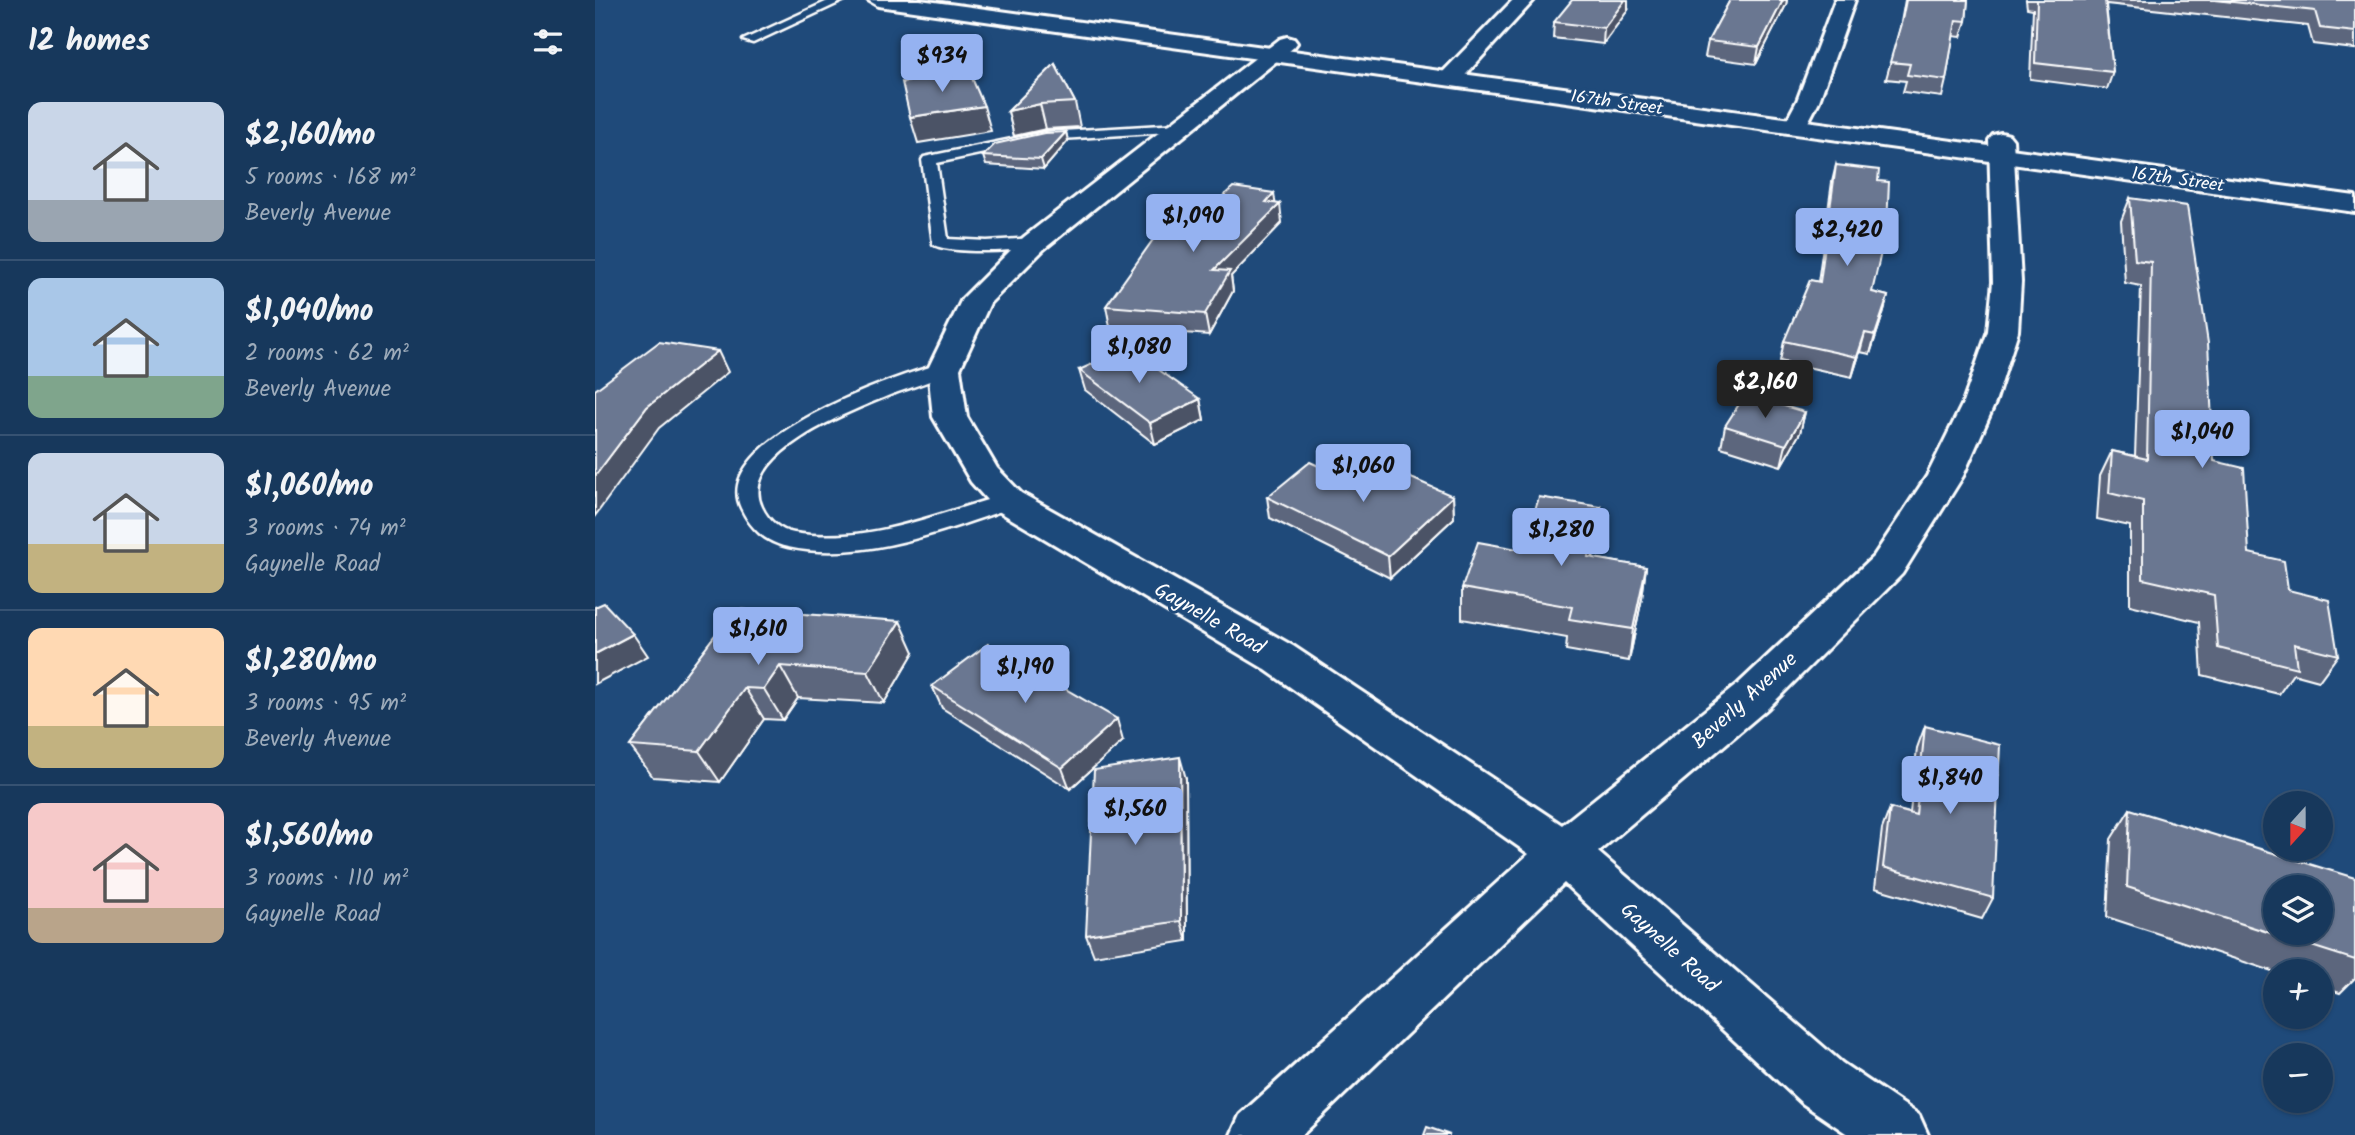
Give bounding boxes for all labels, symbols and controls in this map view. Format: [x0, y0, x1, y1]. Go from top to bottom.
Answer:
text: 12 homes [28, 18, 150, 66]
icon: filters [529, 23, 567, 61]
pin: $934 [901, 34, 983, 94]
text: $934 [917, 39, 967, 75]
street label: 167th Street [1569, 83, 1666, 124]
text: $2,160/mo [245, 112, 376, 160]
icon: home [84, 130, 168, 214]
text: 5 rooms · 168 m² [245, 160, 416, 196]
street label: 167th Street [2130, 160, 2227, 201]
pin: $1,090 [1136, 194, 1250, 254]
text: Beverly Avenue [245, 196, 391, 232]
text: $1,090 [1162, 199, 1224, 235]
pin: $2,420 [1790, 208, 1904, 268]
text: $2,420 [1812, 213, 1882, 249]
text: $1,040/mo [245, 288, 374, 336]
icon: home [84, 306, 168, 390]
pin: $1,080 [1082, 326, 1196, 385]
text: $1,080 [1107, 330, 1171, 366]
text: 2 rooms · 62 m² [245, 336, 409, 372]
pin: $2,160 [1708, 360, 1822, 420]
text: $2,160 [1733, 365, 1797, 401]
text: Beverly Avenue [245, 372, 391, 408]
pin: $1,040 [2145, 410, 2259, 470]
text: $1,040 [2171, 415, 2233, 451]
pin: $1,060 [1306, 444, 1420, 504]
text: $1,060 [1332, 449, 1394, 485]
text: $1,060/mo [245, 463, 373, 511]
icon: home [84, 481, 168, 565]
pin: $1,280 [1504, 508, 1618, 568]
text: 3 rooms · 74 m² [245, 511, 406, 547]
text: $1,280 [1528, 513, 1594, 549]
text: Gaynelle Road [245, 547, 380, 583]
street label: Gaynelle Road [1148, 574, 1271, 665]
pin: $1,610 [701, 608, 815, 667]
text: $1,610 [729, 612, 787, 648]
text: $1,280/mo [245, 638, 377, 686]
street label: Beverly Avenue [1684, 644, 1806, 758]
pin: $1,190 [968, 646, 1082, 705]
text: $1,190 [997, 650, 1053, 686]
icon: home [84, 656, 168, 740]
text: 3 rooms · 95 m² [245, 686, 406, 722]
text: Beverly Avenue [245, 722, 391, 758]
pin: $1,840 [1893, 756, 2007, 816]
text: $1,840 [1918, 761, 1982, 797]
pin: $1,560 [1078, 788, 1192, 847]
north arrow [2263, 791, 2333, 861]
map controls [2263, 791, 2333, 1113]
text: $1,560 [1104, 792, 1166, 828]
text: $1,560/mo [245, 813, 373, 861]
icon: home [84, 831, 168, 915]
text: 3 rooms · 110 m² [245, 861, 408, 897]
button: layers [2263, 875, 2333, 945]
street label: Gaynelle Road [1612, 895, 1726, 1002]
text: Gaynelle Road [245, 897, 380, 933]
button: + [2263, 959, 2333, 1029]
button: − [2263, 1043, 2333, 1113]

